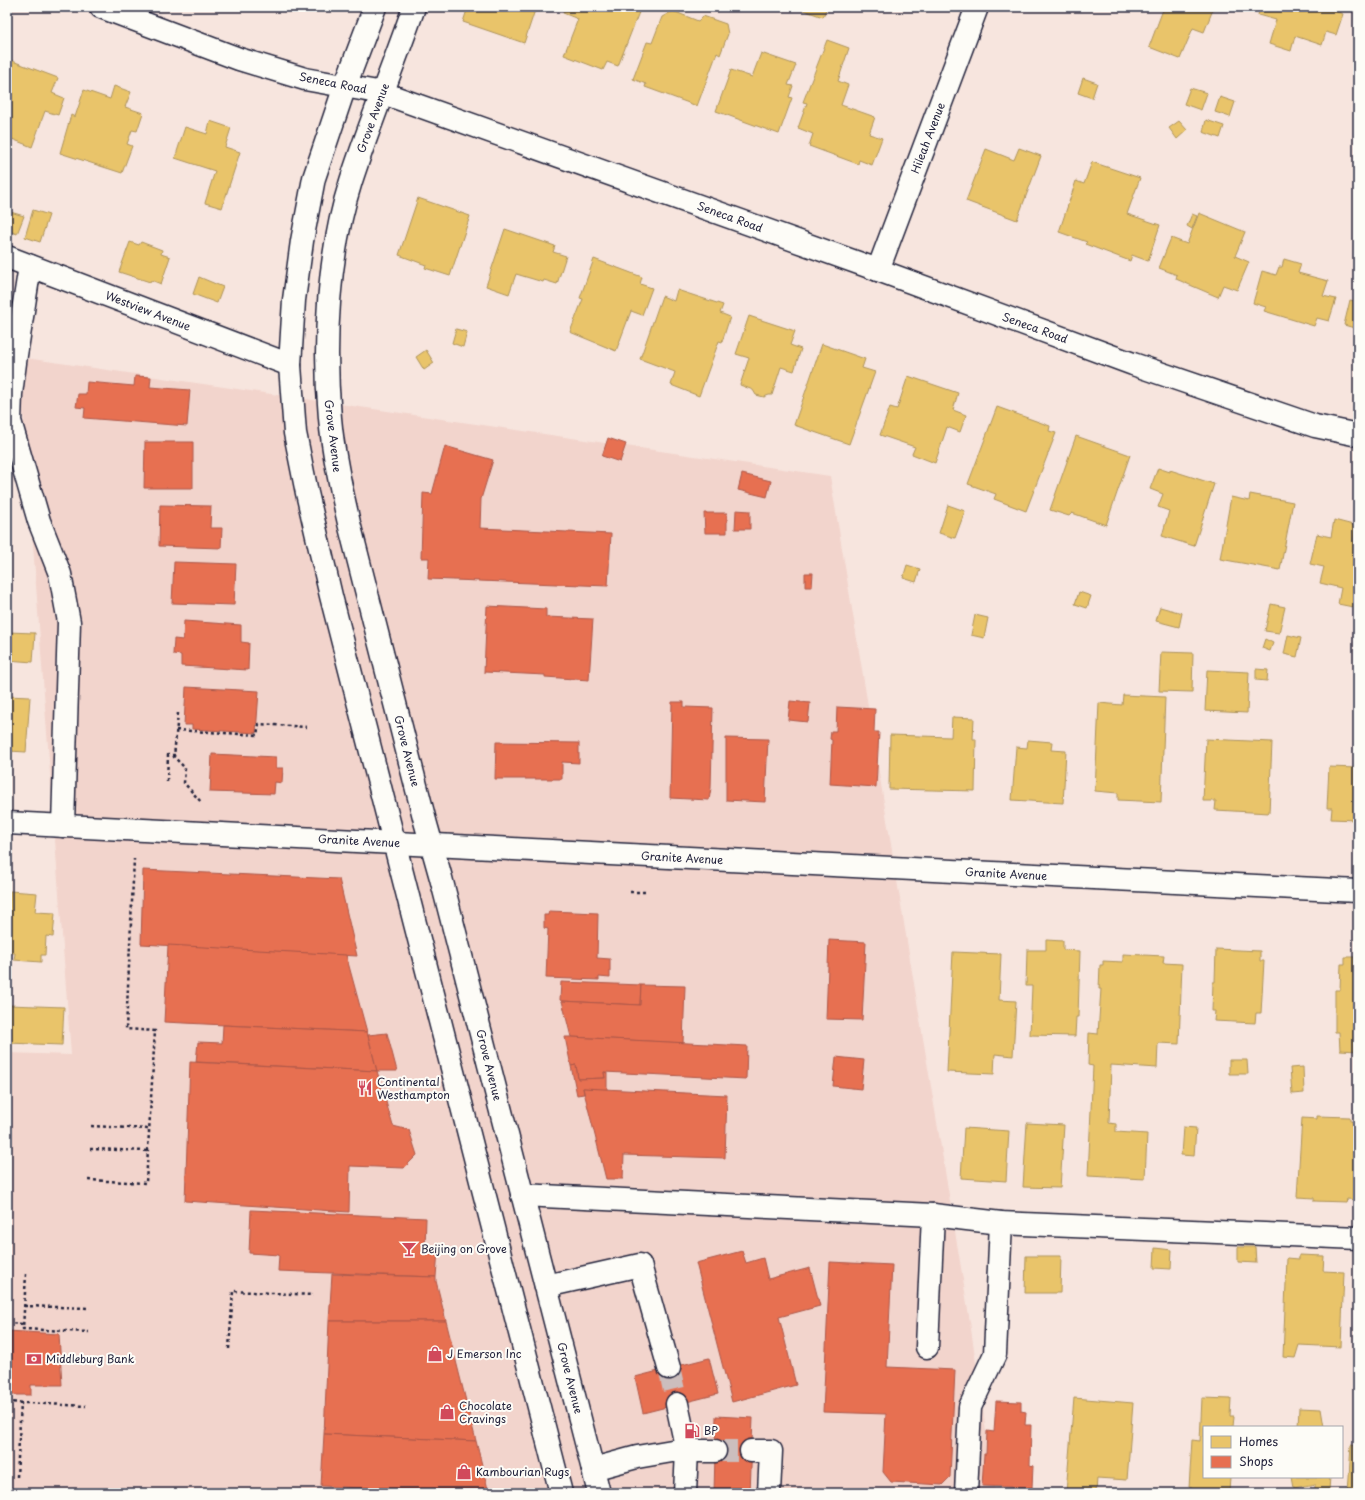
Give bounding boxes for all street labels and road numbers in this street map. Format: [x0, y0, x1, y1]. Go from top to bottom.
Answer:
street label: Seneca Road [298, 68, 369, 98]
street label: Grove Avenue [352, 80, 393, 155]
street label: Hileah Avenue [906, 100, 949, 176]
street label: Seneca Road [695, 197, 766, 236]
street label: Westview Avenue [103, 286, 193, 335]
street label: Seneca Road [1000, 308, 1071, 347]
street label: Grove Avenue [321, 399, 346, 474]
street label: Grove Avenue [390, 713, 425, 789]
street label: Granite Avenue [317, 830, 401, 851]
street label: Granite Avenue [640, 847, 724, 868]
street label: Granite Avenue [964, 863, 1048, 884]
street label: Grove Avenue [472, 1027, 507, 1103]
street label: Grove Avenue [553, 1340, 588, 1416]

